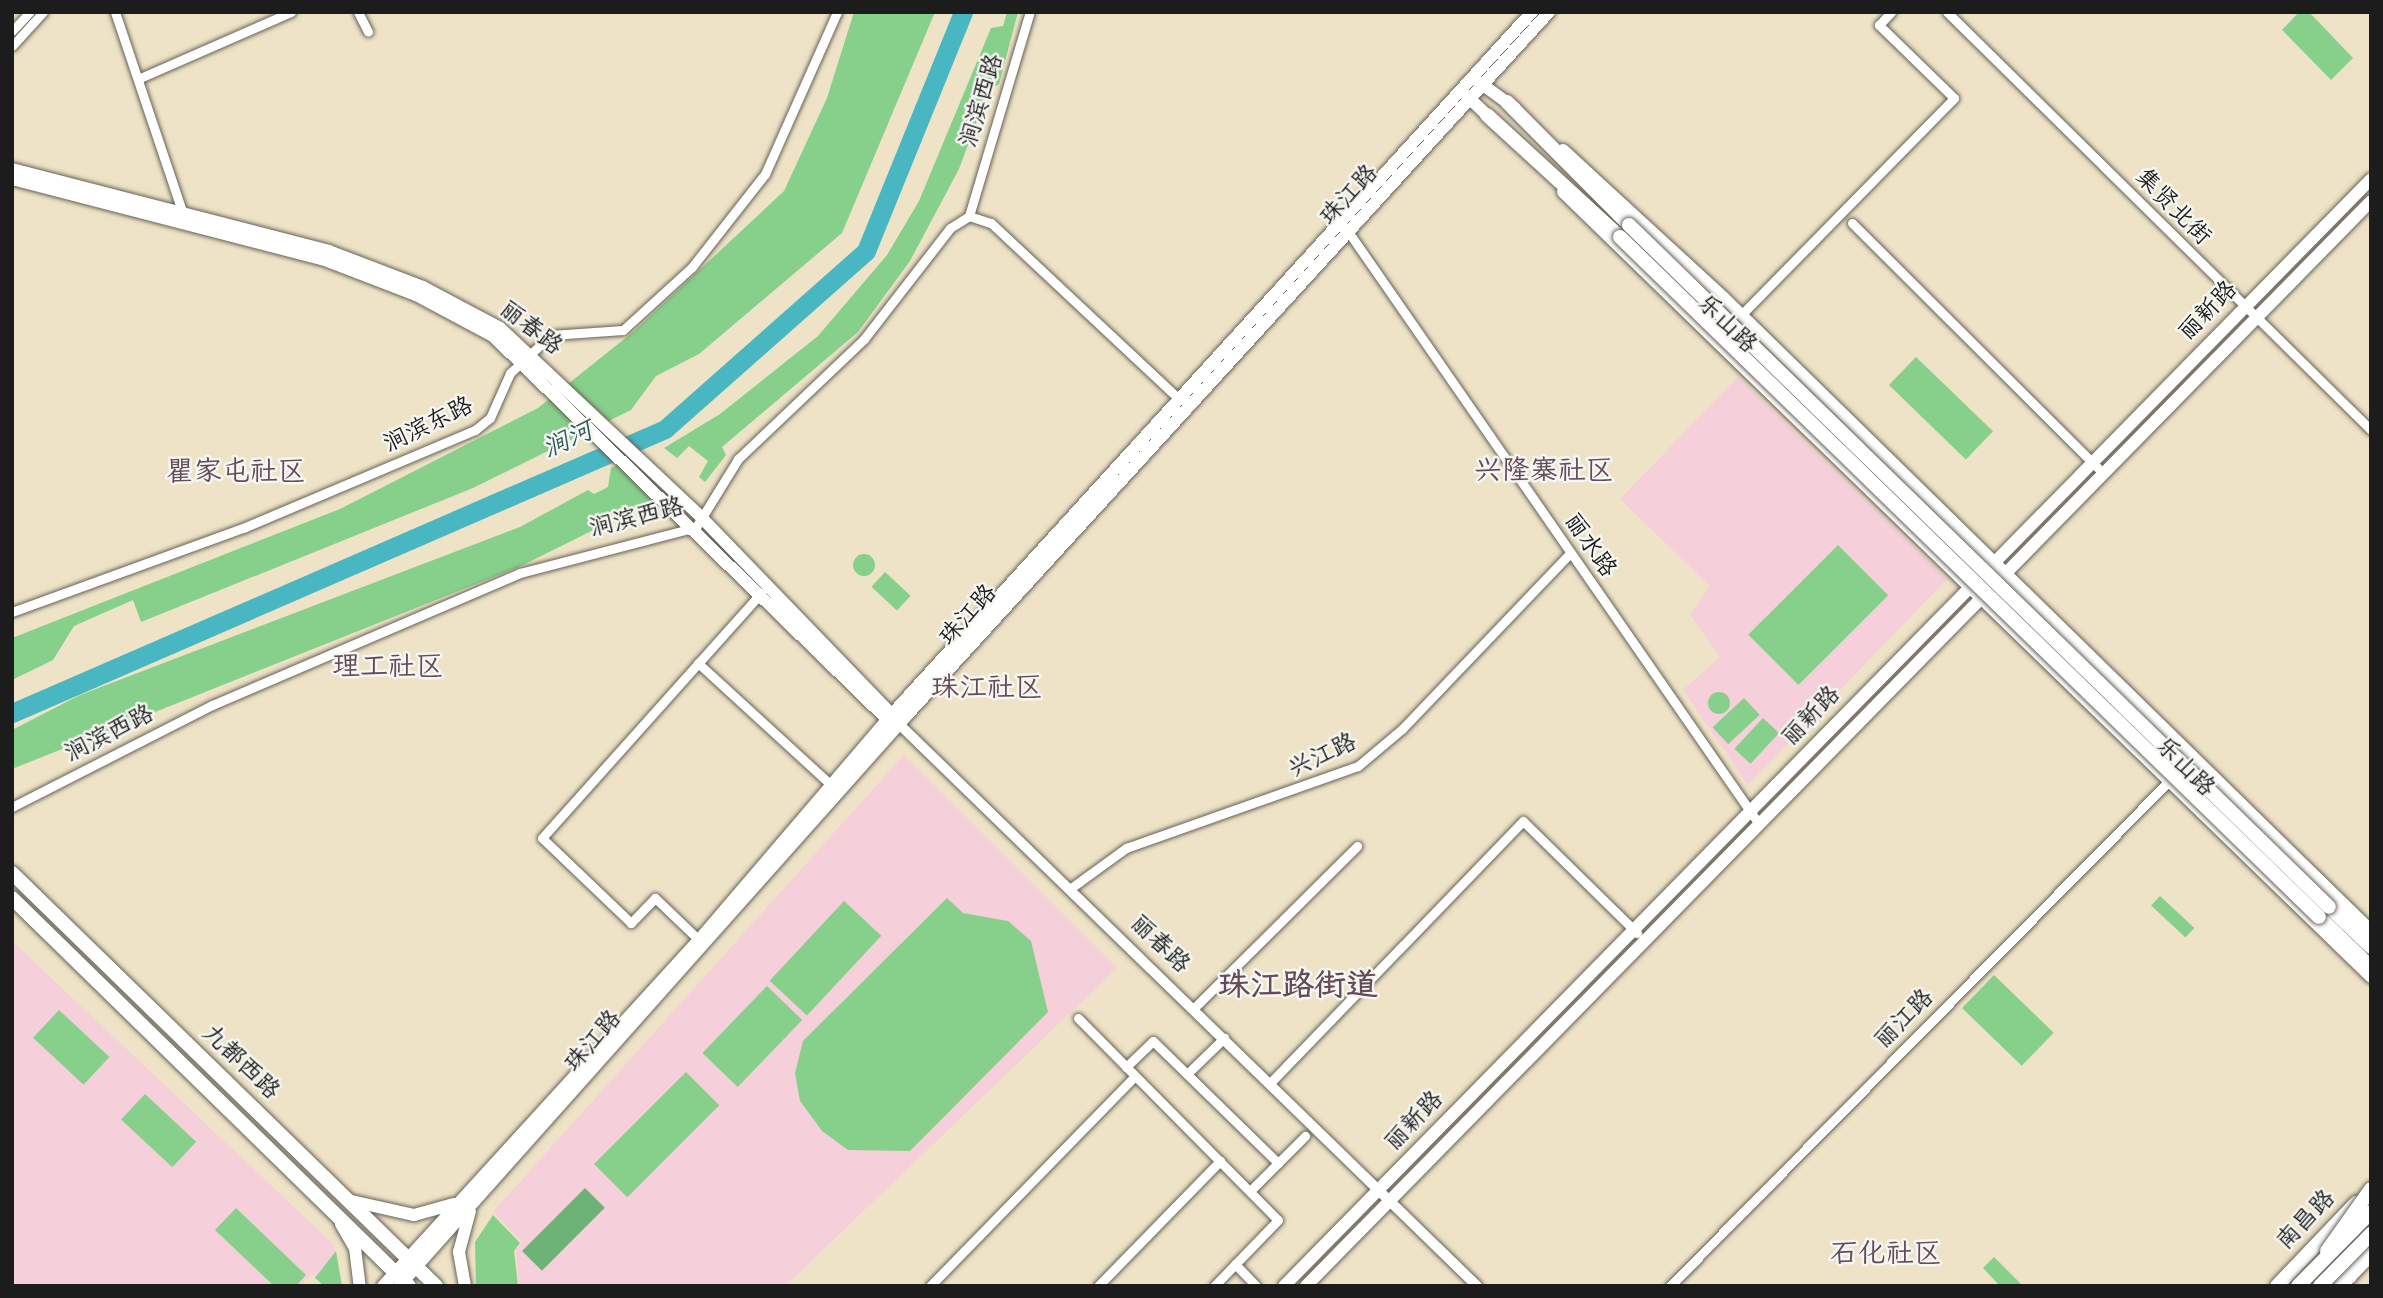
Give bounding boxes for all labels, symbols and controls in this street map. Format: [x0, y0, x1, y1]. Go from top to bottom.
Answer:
street label: 涧滨西路 [955, 51, 1011, 151]
street label: 珠江路 [1315, 160, 1385, 232]
street label: 集贤北街 [2128, 164, 2216, 252]
street label: 丽新路 [2174, 276, 2244, 348]
street label: 乐山路 [1690, 290, 1762, 360]
street label: 丽春路 [493, 295, 567, 363]
street label: 涧滨东路 [380, 392, 478, 460]
water label: 涧河 [539, 417, 599, 467]
district label: 兴隆寨社区 [1474, 456, 1614, 490]
district label: 瞿家屯社区 [166, 457, 306, 491]
street label: 涧滨西路 [587, 493, 687, 545]
street label: 丽水路 [1557, 508, 1621, 584]
street label: 珠江路 [934, 580, 1004, 652]
district label: 理工社区 [332, 652, 444, 686]
district label: 珠江社区 [931, 673, 1043, 707]
street label: 丽新路 [1777, 681, 1847, 753]
street label: 涧滨西路 [61, 700, 159, 770]
street label: 兴江路 [1284, 729, 1362, 785]
street label: 乐山路 [2148, 732, 2220, 804]
street label: 丽春路 [1123, 910, 1195, 980]
district label: 珠江路街道 [1218, 969, 1378, 1007]
street label: 丽江路 [1869, 984, 1941, 1056]
street label: 珠江路 [560, 1005, 628, 1079]
street label: 九都西路 [195, 1019, 285, 1107]
street label: 丽新路 [1380, 1086, 1450, 1158]
street label: 南昌路 [2272, 1185, 2342, 1257]
district label: 石化社区 [1830, 1239, 1942, 1273]

